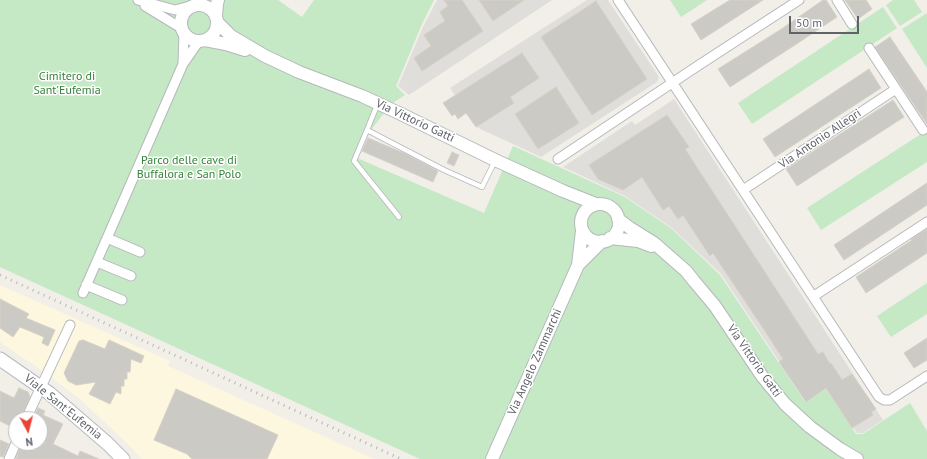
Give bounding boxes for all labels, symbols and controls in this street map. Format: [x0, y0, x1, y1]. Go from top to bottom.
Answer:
scale bar [791, 8, 861, 34]
text: 50 m [796, 15, 822, 30]
park label: Cimitero di Sant'Eufemia [33, 70, 101, 98]
street label: Via Vittorio Gatti [373, 96, 457, 146]
street label: Via Antonio Allegri [776, 106, 864, 172]
park label: Parco delle cave di Buffalora e San Polo [137, 154, 241, 182]
street label: Via Angelo Zammarchi [505, 306, 565, 418]
street label: Via Vittorio Gatti [724, 322, 784, 400]
street label: Viale Sant'Eufemia [21, 371, 105, 443]
north arrow [8, 411, 48, 451]
text: N [25, 435, 34, 449]

